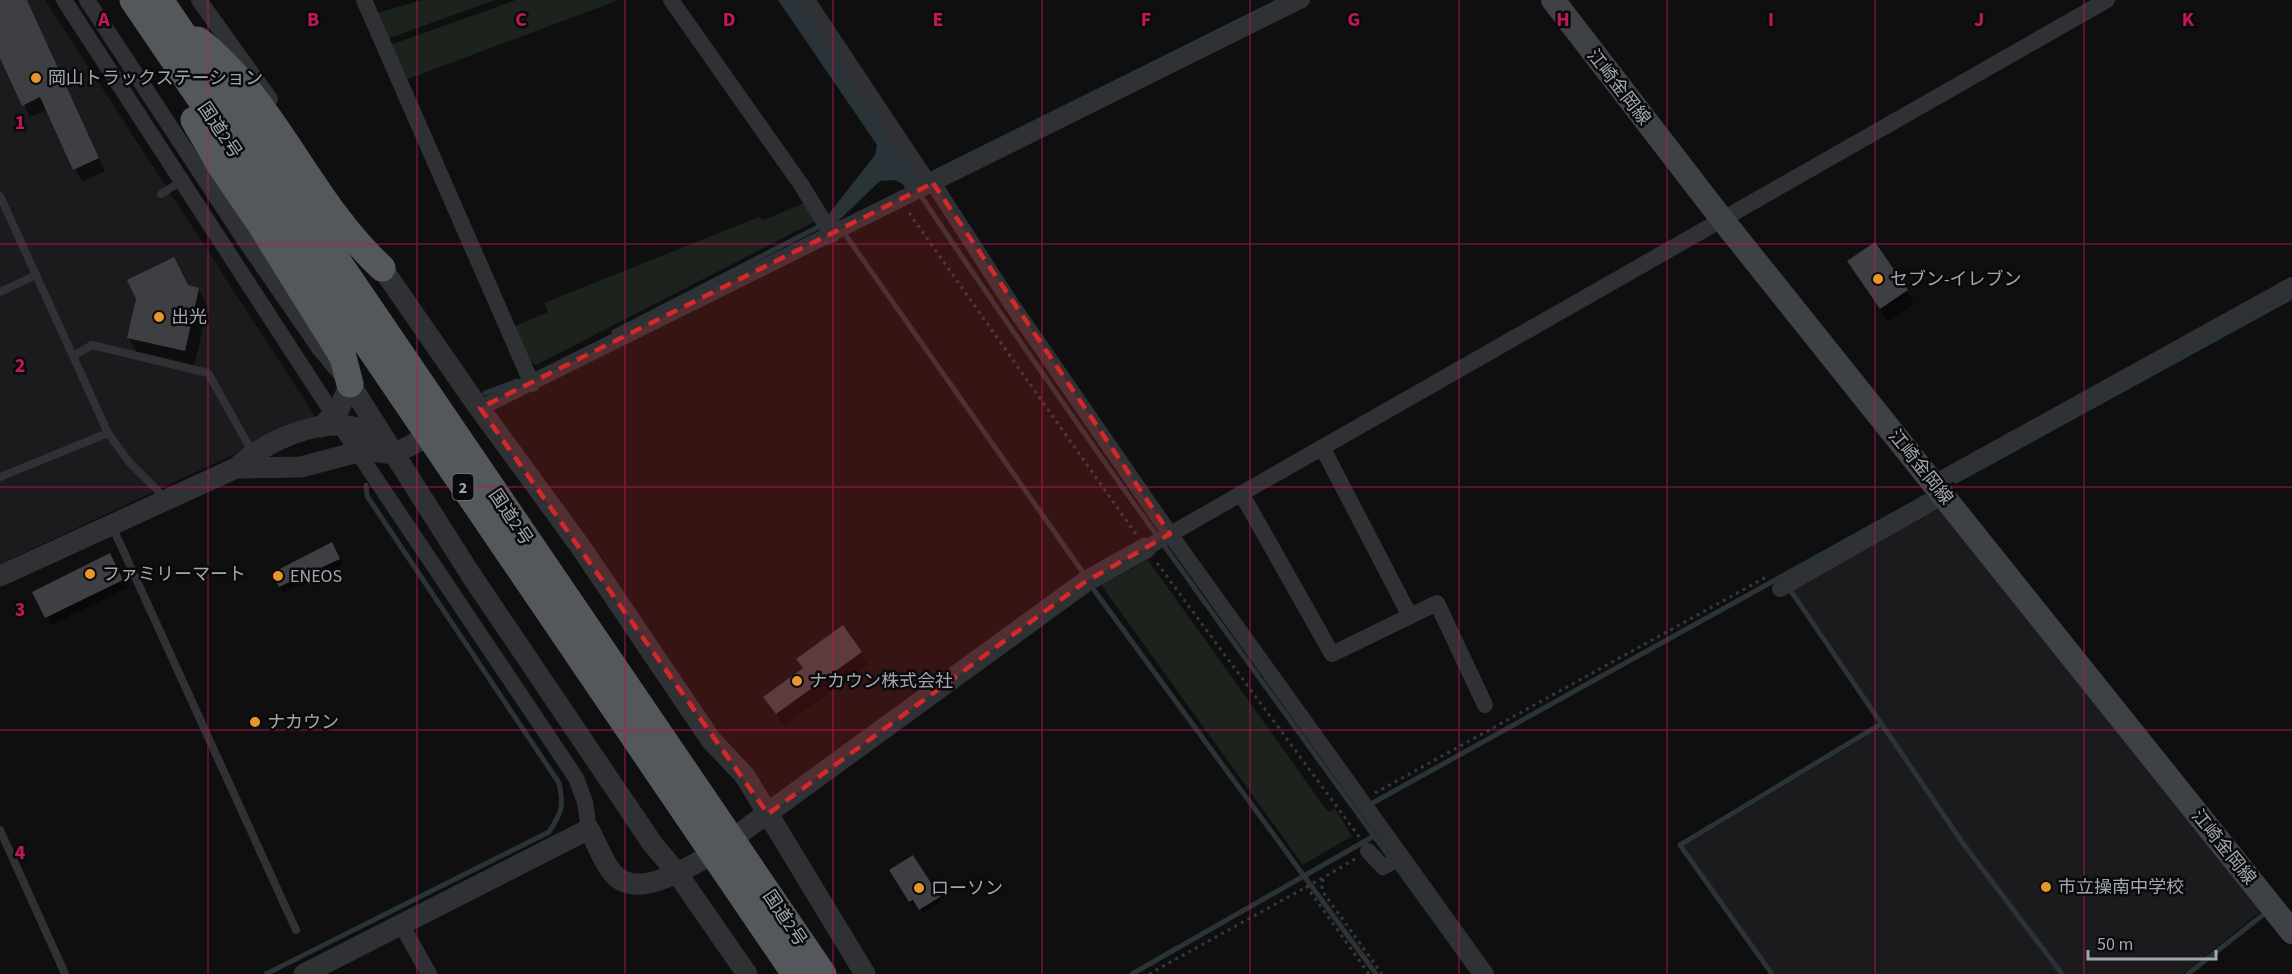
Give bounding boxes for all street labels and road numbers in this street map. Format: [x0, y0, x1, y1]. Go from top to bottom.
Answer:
street label: 江崎金岡線 [1581, 44, 1656, 130]
street label: 国道2号 [192, 97, 248, 163]
street label: 江崎金岡線 [1883, 424, 1959, 510]
road number: 2 [452, 474, 474, 500]
street label: 国道2号 [483, 484, 539, 550]
street label: 江崎金岡線 [2186, 804, 2262, 890]
street label: 国道2号 [757, 885, 813, 951]

